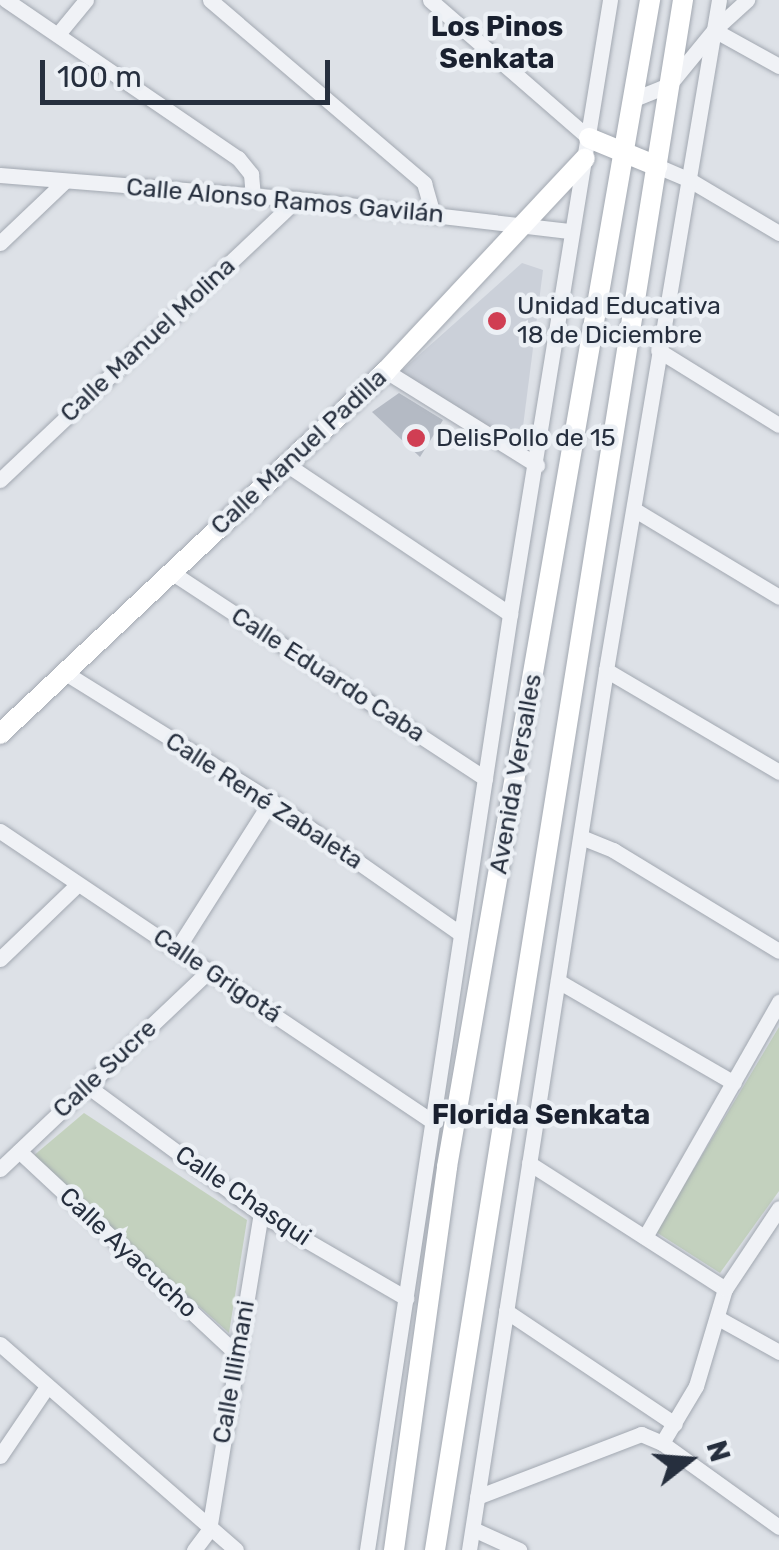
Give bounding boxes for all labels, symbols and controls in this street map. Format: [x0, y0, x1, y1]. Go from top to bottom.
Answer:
district label: Los Pinos Senkata [431, 10, 563, 76]
scale bar [45, 40, 335, 102]
text: 100 m [57, 59, 142, 95]
street label: Calle Alonso Ramos Gavilán [125, 172, 445, 230]
street label: Calle Manuel Molina [54, 251, 242, 429]
place label: Unidad Educativa 18 de Diciembre [517, 292, 721, 351]
marker: Unidad Educativa 18 de Diciembre [486, 310, 508, 332]
street label: Calle Manuel Padilla [205, 363, 393, 541]
place label: DelisPollo de 15 [436, 423, 616, 453]
marker: DelisPollo de 15 [405, 427, 427, 449]
street label: Calle Eduardo Caba [225, 601, 431, 749]
street label: Avenida Versalles [484, 671, 548, 877]
street label: Calle René Zabaleta [160, 726, 368, 876]
street label: Calle Grigotá [147, 922, 287, 1030]
street label: Calle Sucre [47, 1014, 163, 1124]
district label: Florida Senkata [432, 1098, 650, 1132]
street label: Calle Chasqui [169, 1140, 317, 1252]
street label: Calle Ayacucho [53, 1181, 203, 1325]
street label: Calle Illimani [207, 1298, 261, 1446]
north arrow [639, 1410, 739, 1510]
text: N [699, 1437, 737, 1466]

